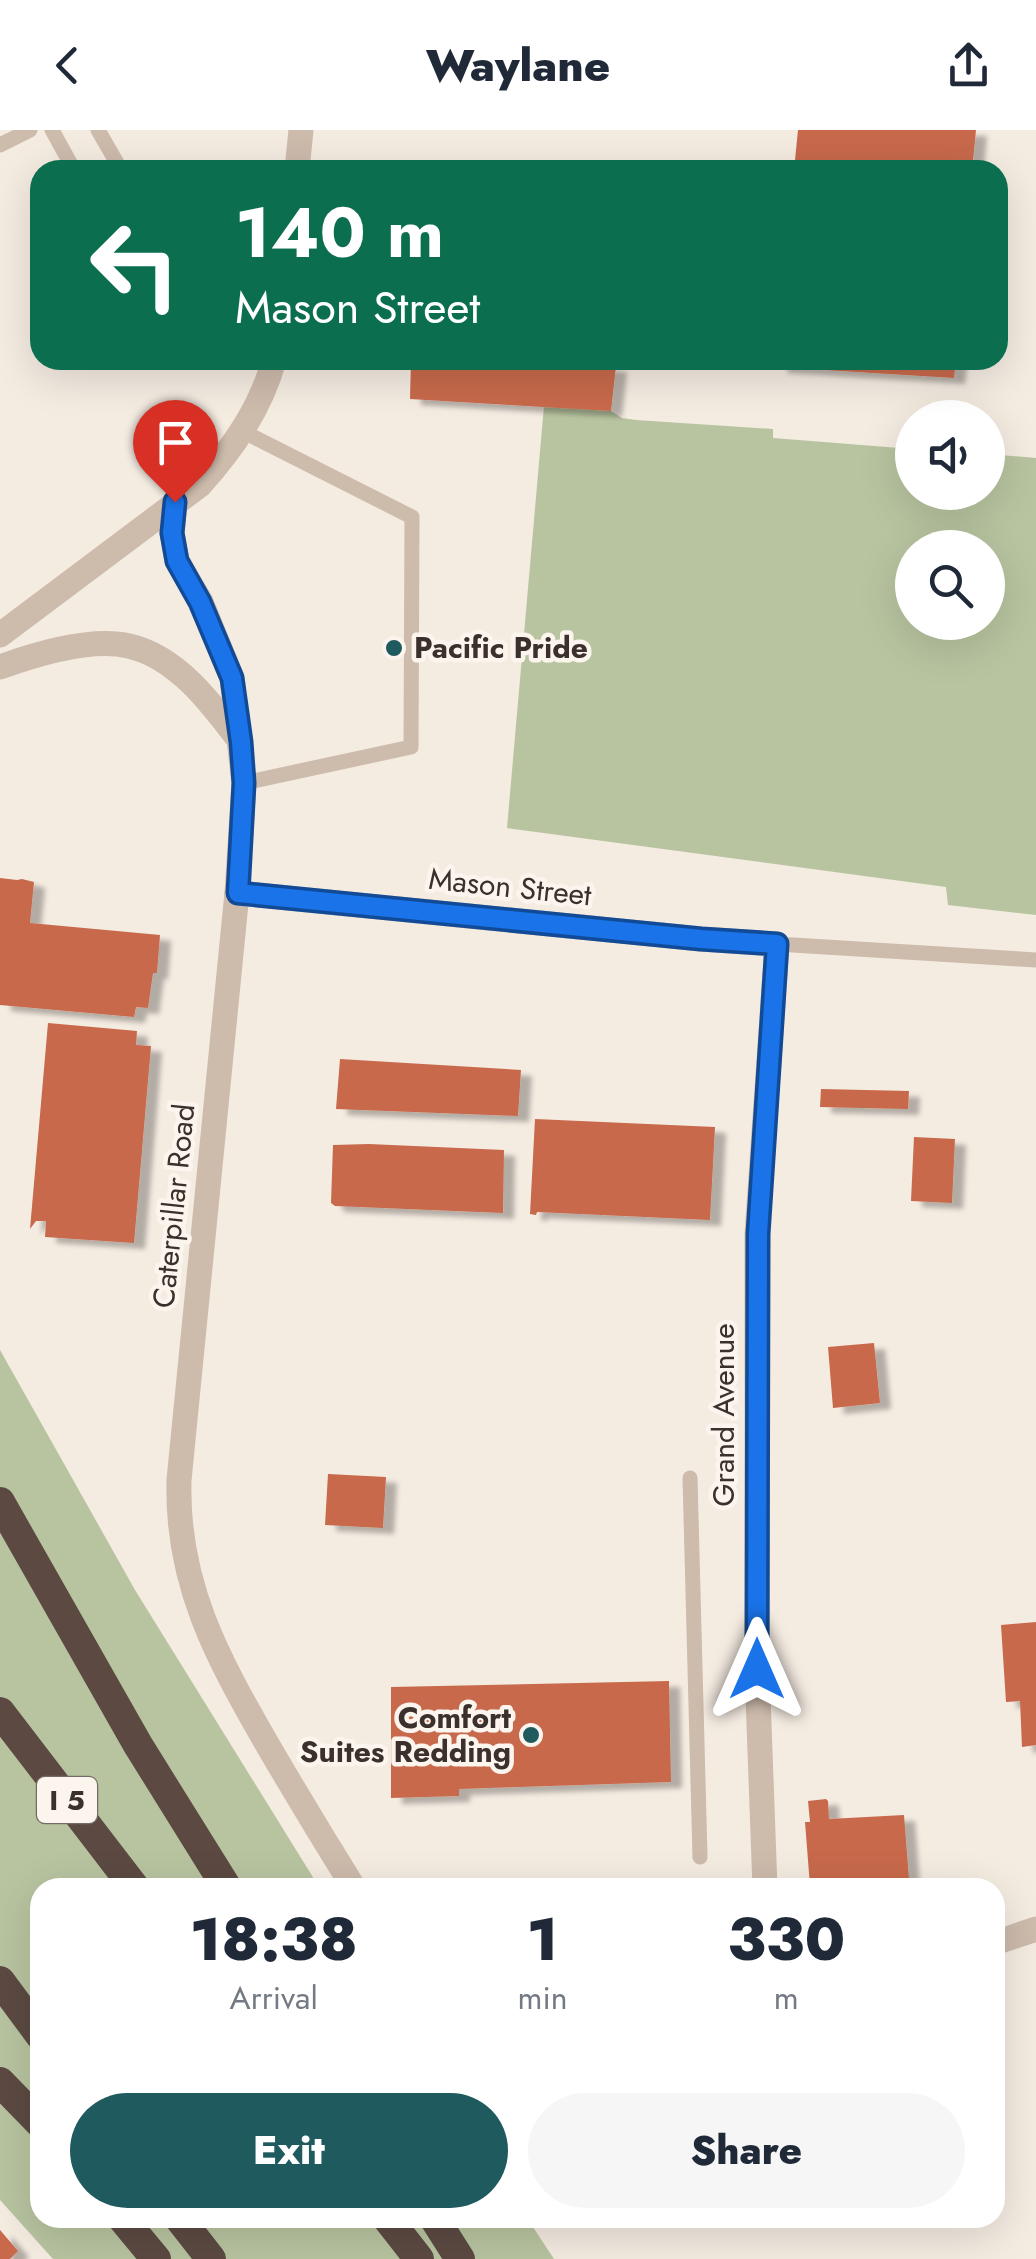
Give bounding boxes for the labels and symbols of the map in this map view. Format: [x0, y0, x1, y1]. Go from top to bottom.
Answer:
pin [133, 400, 218, 503]
place label: Pacific Pride [414, 626, 588, 669]
marker: Pacific Pride [383, 637, 405, 659]
street label: Mason Street [426, 857, 594, 917]
street label: Caterpillar Road [141, 1102, 206, 1310]
street label: Grand Avenue [702, 1323, 745, 1507]
position arrow [705, 1617, 809, 1721]
place label: Comfort Suites Redding [300, 1696, 511, 1773]
marker: Comfort Suites Redding [520, 1724, 542, 1746]
road number: I 5 [37, 1777, 97, 1823]

